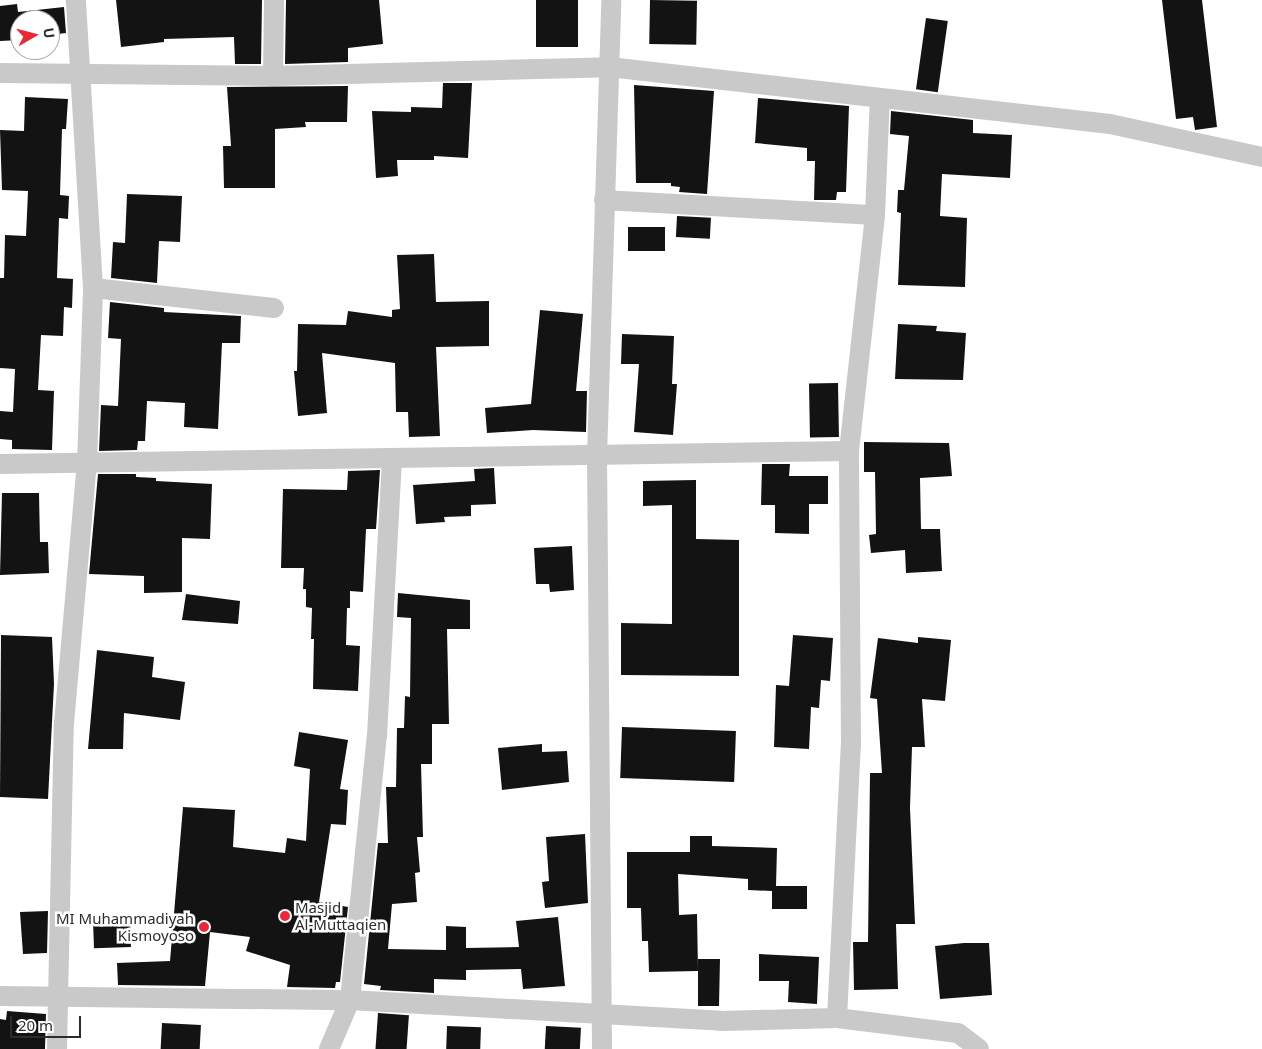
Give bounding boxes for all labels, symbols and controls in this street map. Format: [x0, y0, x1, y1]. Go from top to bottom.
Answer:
north arrow [10, 10, 60, 60]
text: U [39, 26, 60, 40]
place label: Masjid Al-Muttaqien [295, 898, 386, 933]
place label: MI Muhammadiyah Kismoyoso [56, 909, 194, 944]
marker: Masjid Al-Muttaqien [279, 910, 291, 922]
marker: MI Muhammadiyah Kismoyoso [198, 921, 210, 933]
scale bar [12, 1006, 84, 1038]
text: 20 m [18, 1015, 53, 1035]

